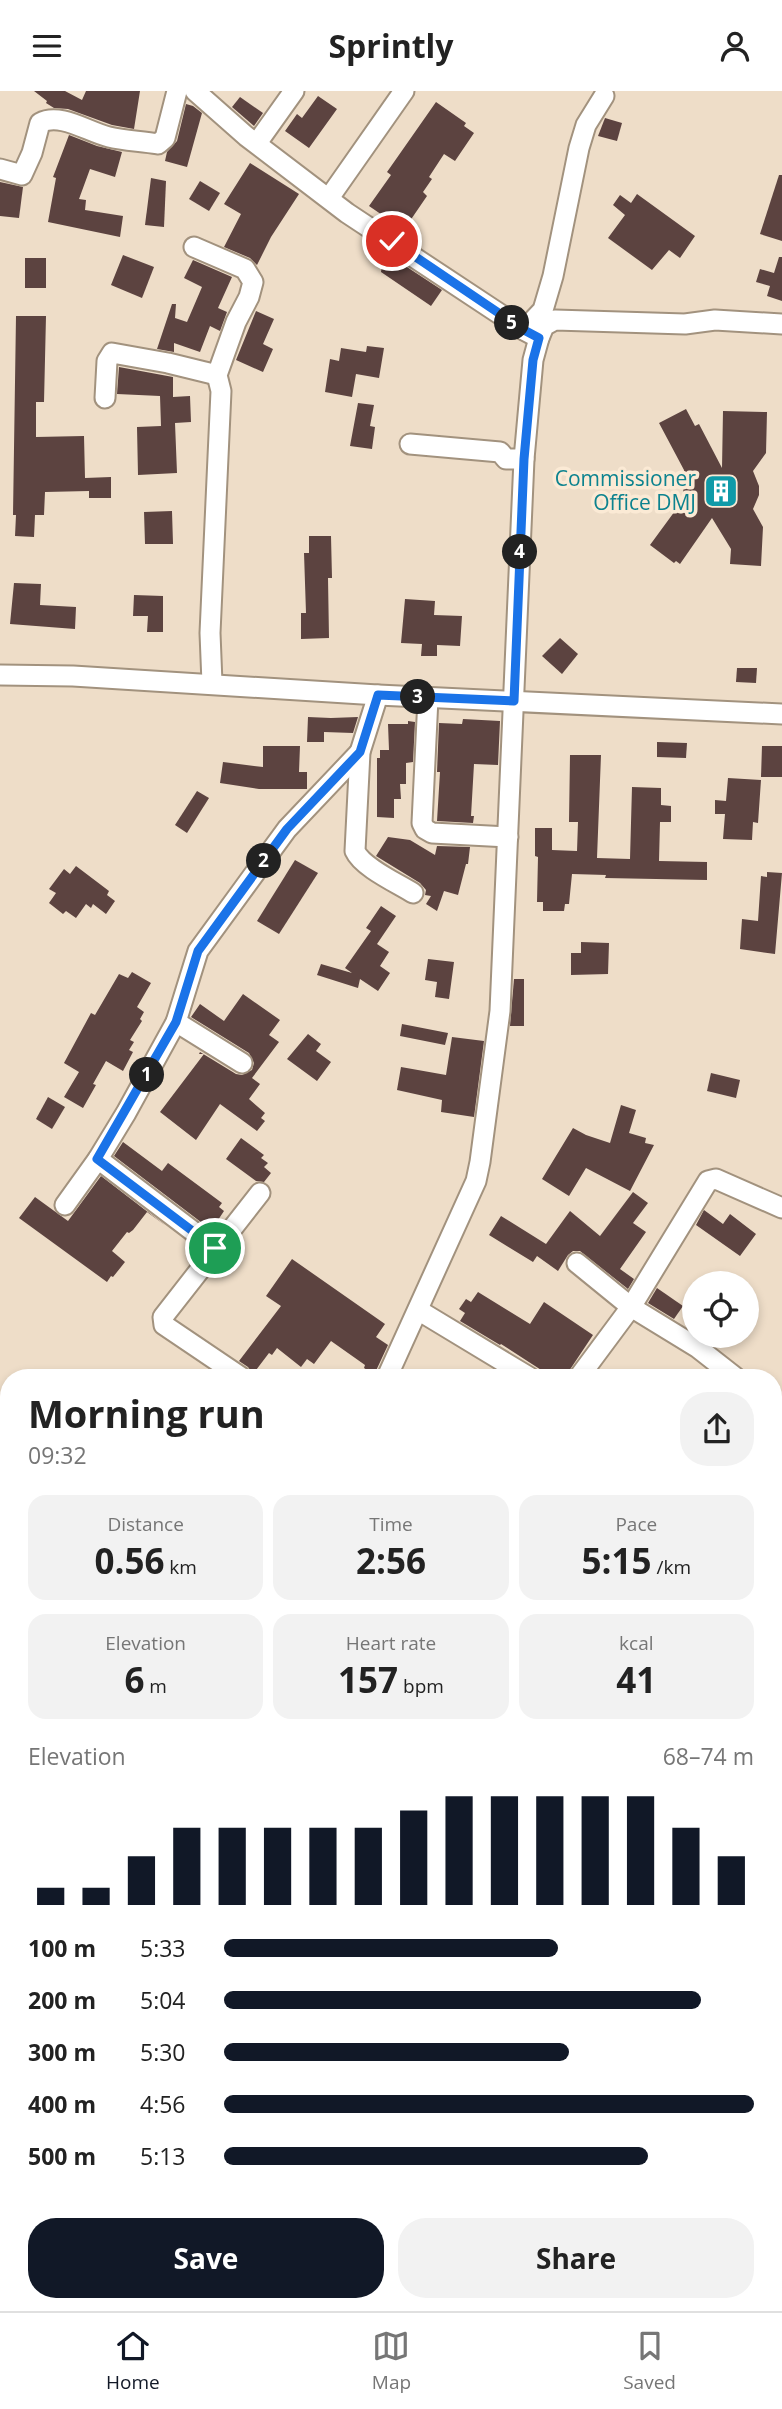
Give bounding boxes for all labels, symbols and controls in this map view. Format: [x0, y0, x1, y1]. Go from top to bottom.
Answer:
text: Sprintly [328, 24, 454, 67]
icon: menu [28, 27, 66, 65]
icon: person [716, 27, 754, 65]
pin [362, 211, 422, 271]
icon: check [373, 222, 411, 260]
pin: 5 [494, 306, 530, 341]
text: 5 [506, 309, 517, 335]
place label: Commissioner Office DMJ [555, 464, 696, 516]
building icon: Commissioner Office DMJ [702, 472, 740, 510]
pin: 4 [503, 535, 538, 569]
text: 4 [514, 538, 525, 564]
pin: 3 [400, 679, 436, 715]
text: 3 [412, 683, 423, 709]
pin: 2 [246, 843, 282, 879]
text: 2 [258, 847, 269, 873]
pin: 1 [130, 1058, 164, 1093]
text: 1 [141, 1061, 152, 1087]
pin [185, 1218, 245, 1278]
icon: arrive [196, 1229, 234, 1267]
map controls [682, 1271, 759, 1348]
button: locate [682, 1271, 759, 1348]
text: Morning run [28, 1387, 265, 1439]
button: share [680, 1392, 754, 1466]
text: 09:32 [28, 1439, 87, 1471]
text: Distance [107, 1511, 184, 1537]
text: Time [369, 1511, 413, 1537]
text: Pace [615, 1511, 657, 1537]
text: 0.56 [94, 1537, 164, 1584]
text: 2:56 [356, 1537, 426, 1584]
text: 5:15 [582, 1537, 652, 1584]
text: km [164, 1554, 197, 1580]
text: /km [652, 1554, 691, 1580]
text: Elevation [105, 1630, 186, 1656]
text: Heart rate [346, 1630, 436, 1656]
text: kcal [619, 1630, 654, 1656]
text: 6 [124, 1656, 144, 1703]
text: 157 [338, 1656, 398, 1703]
text: 41 [616, 1656, 656, 1703]
text: m [144, 1673, 167, 1699]
text: bpm [398, 1673, 444, 1699]
text: Elevation [28, 1740, 126, 1772]
text: 68–74 m [663, 1740, 754, 1772]
text: 100 m [28, 1932, 96, 1964]
text: 5:33 [140, 1932, 186, 1964]
text: 200 m [28, 1984, 96, 2016]
text: 5:04 [140, 1984, 186, 2016]
text: 300 m [28, 2036, 96, 2068]
text: 5:30 [140, 2036, 186, 2068]
text: 400 m [28, 2088, 96, 2120]
text: 4:56 [140, 2088, 186, 2120]
text: 500 m [28, 2140, 96, 2172]
text: 5:13 [140, 2140, 186, 2172]
button: Save [28, 2218, 384, 2298]
button: Share [398, 2218, 754, 2298]
tab: Home [106, 2327, 160, 2395]
tab: Map [372, 2327, 411, 2395]
tab: Saved [623, 2327, 676, 2395]

